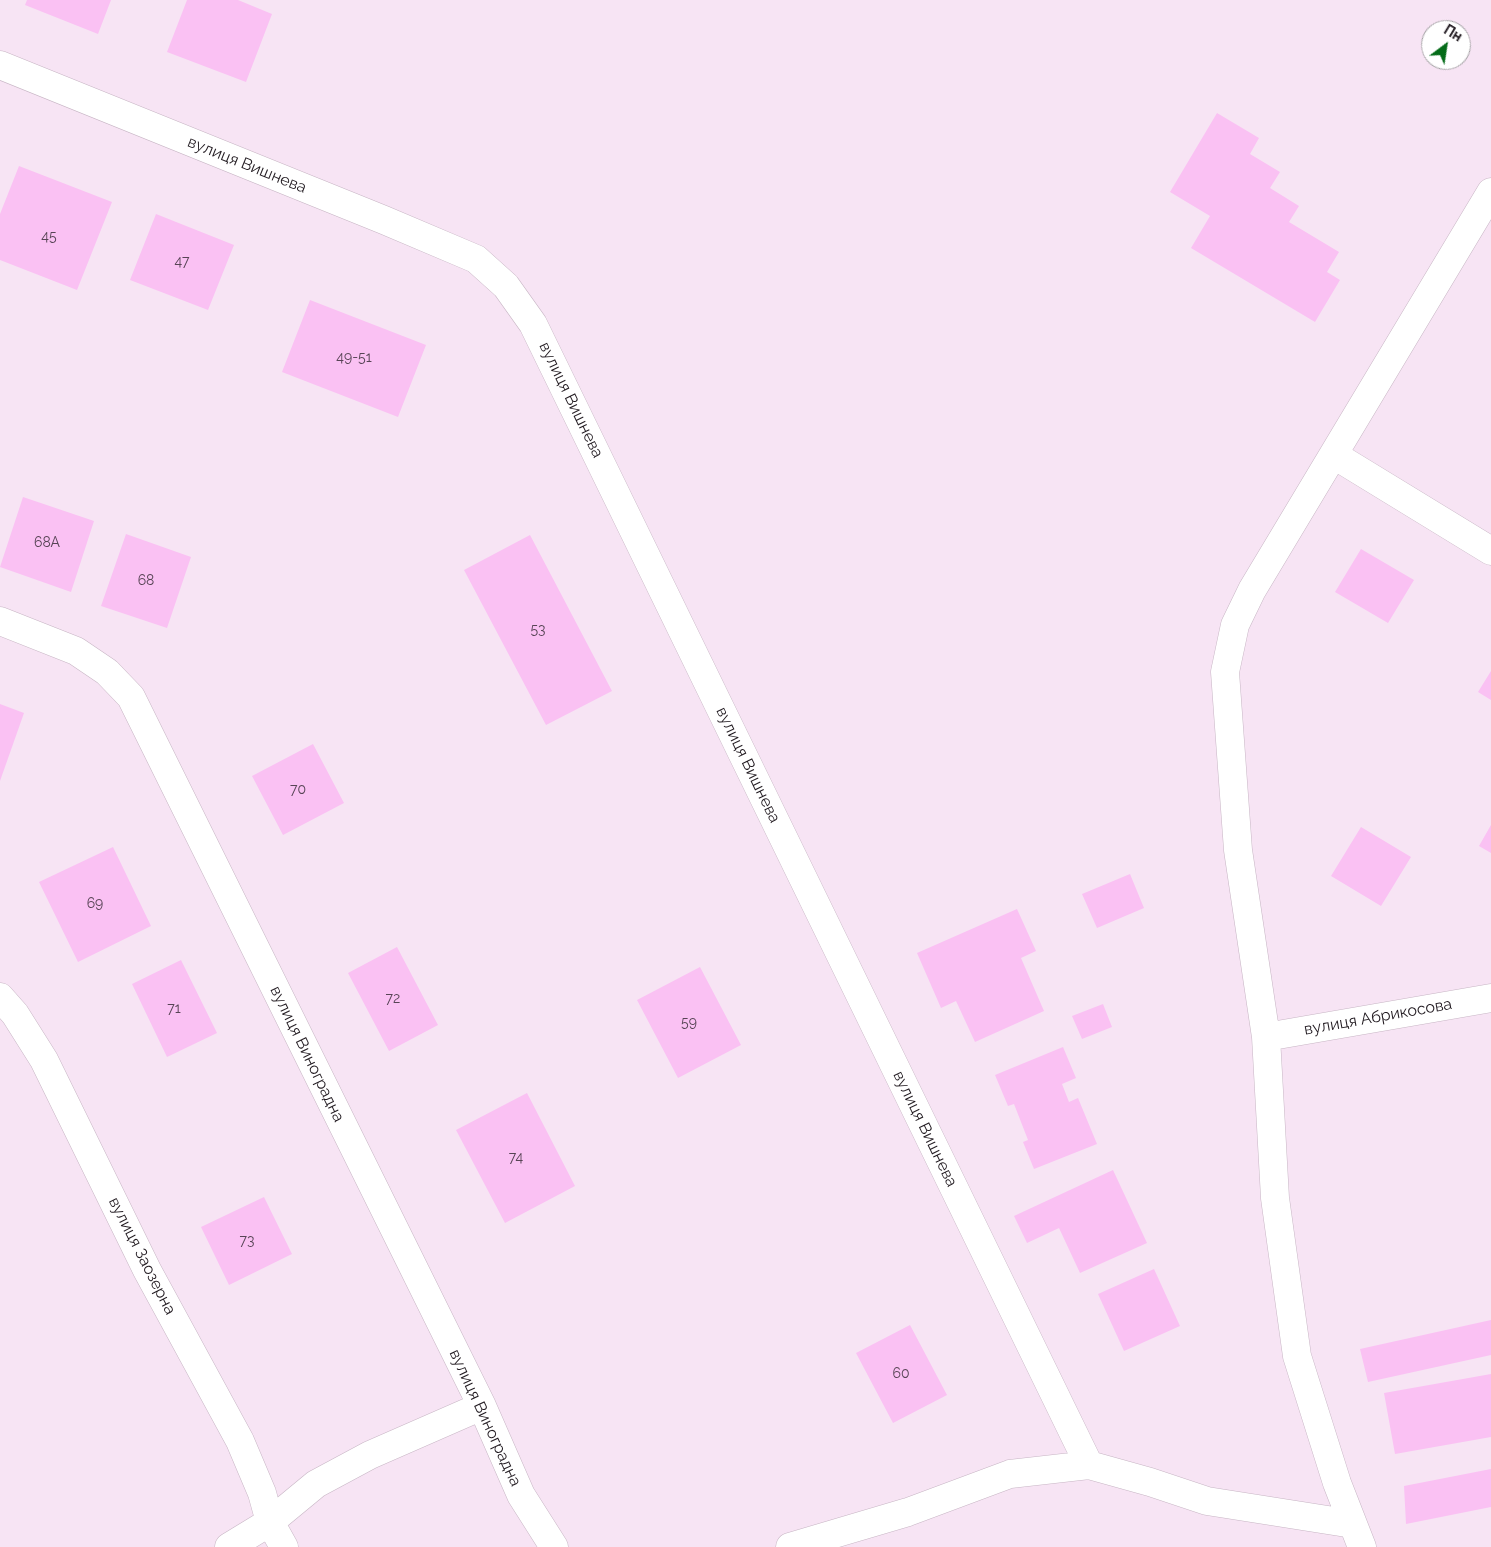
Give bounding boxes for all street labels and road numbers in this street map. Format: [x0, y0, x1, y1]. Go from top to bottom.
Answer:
street label: вулиця Вишнева [185, 132, 309, 198]
street label: вулиця Вишнева [535, 339, 607, 461]
street label: вулиця Вишнева [712, 704, 784, 826]
street label: вулиця Виноградна [266, 983, 348, 1125]
street label: вулиця Абрикосова [1302, 995, 1454, 1039]
street label: вулиця Вишнева [889, 1068, 961, 1190]
street label: вулиця Заозерна [104, 1194, 180, 1318]
street label: вулиця Виноградна [445, 1346, 525, 1490]

